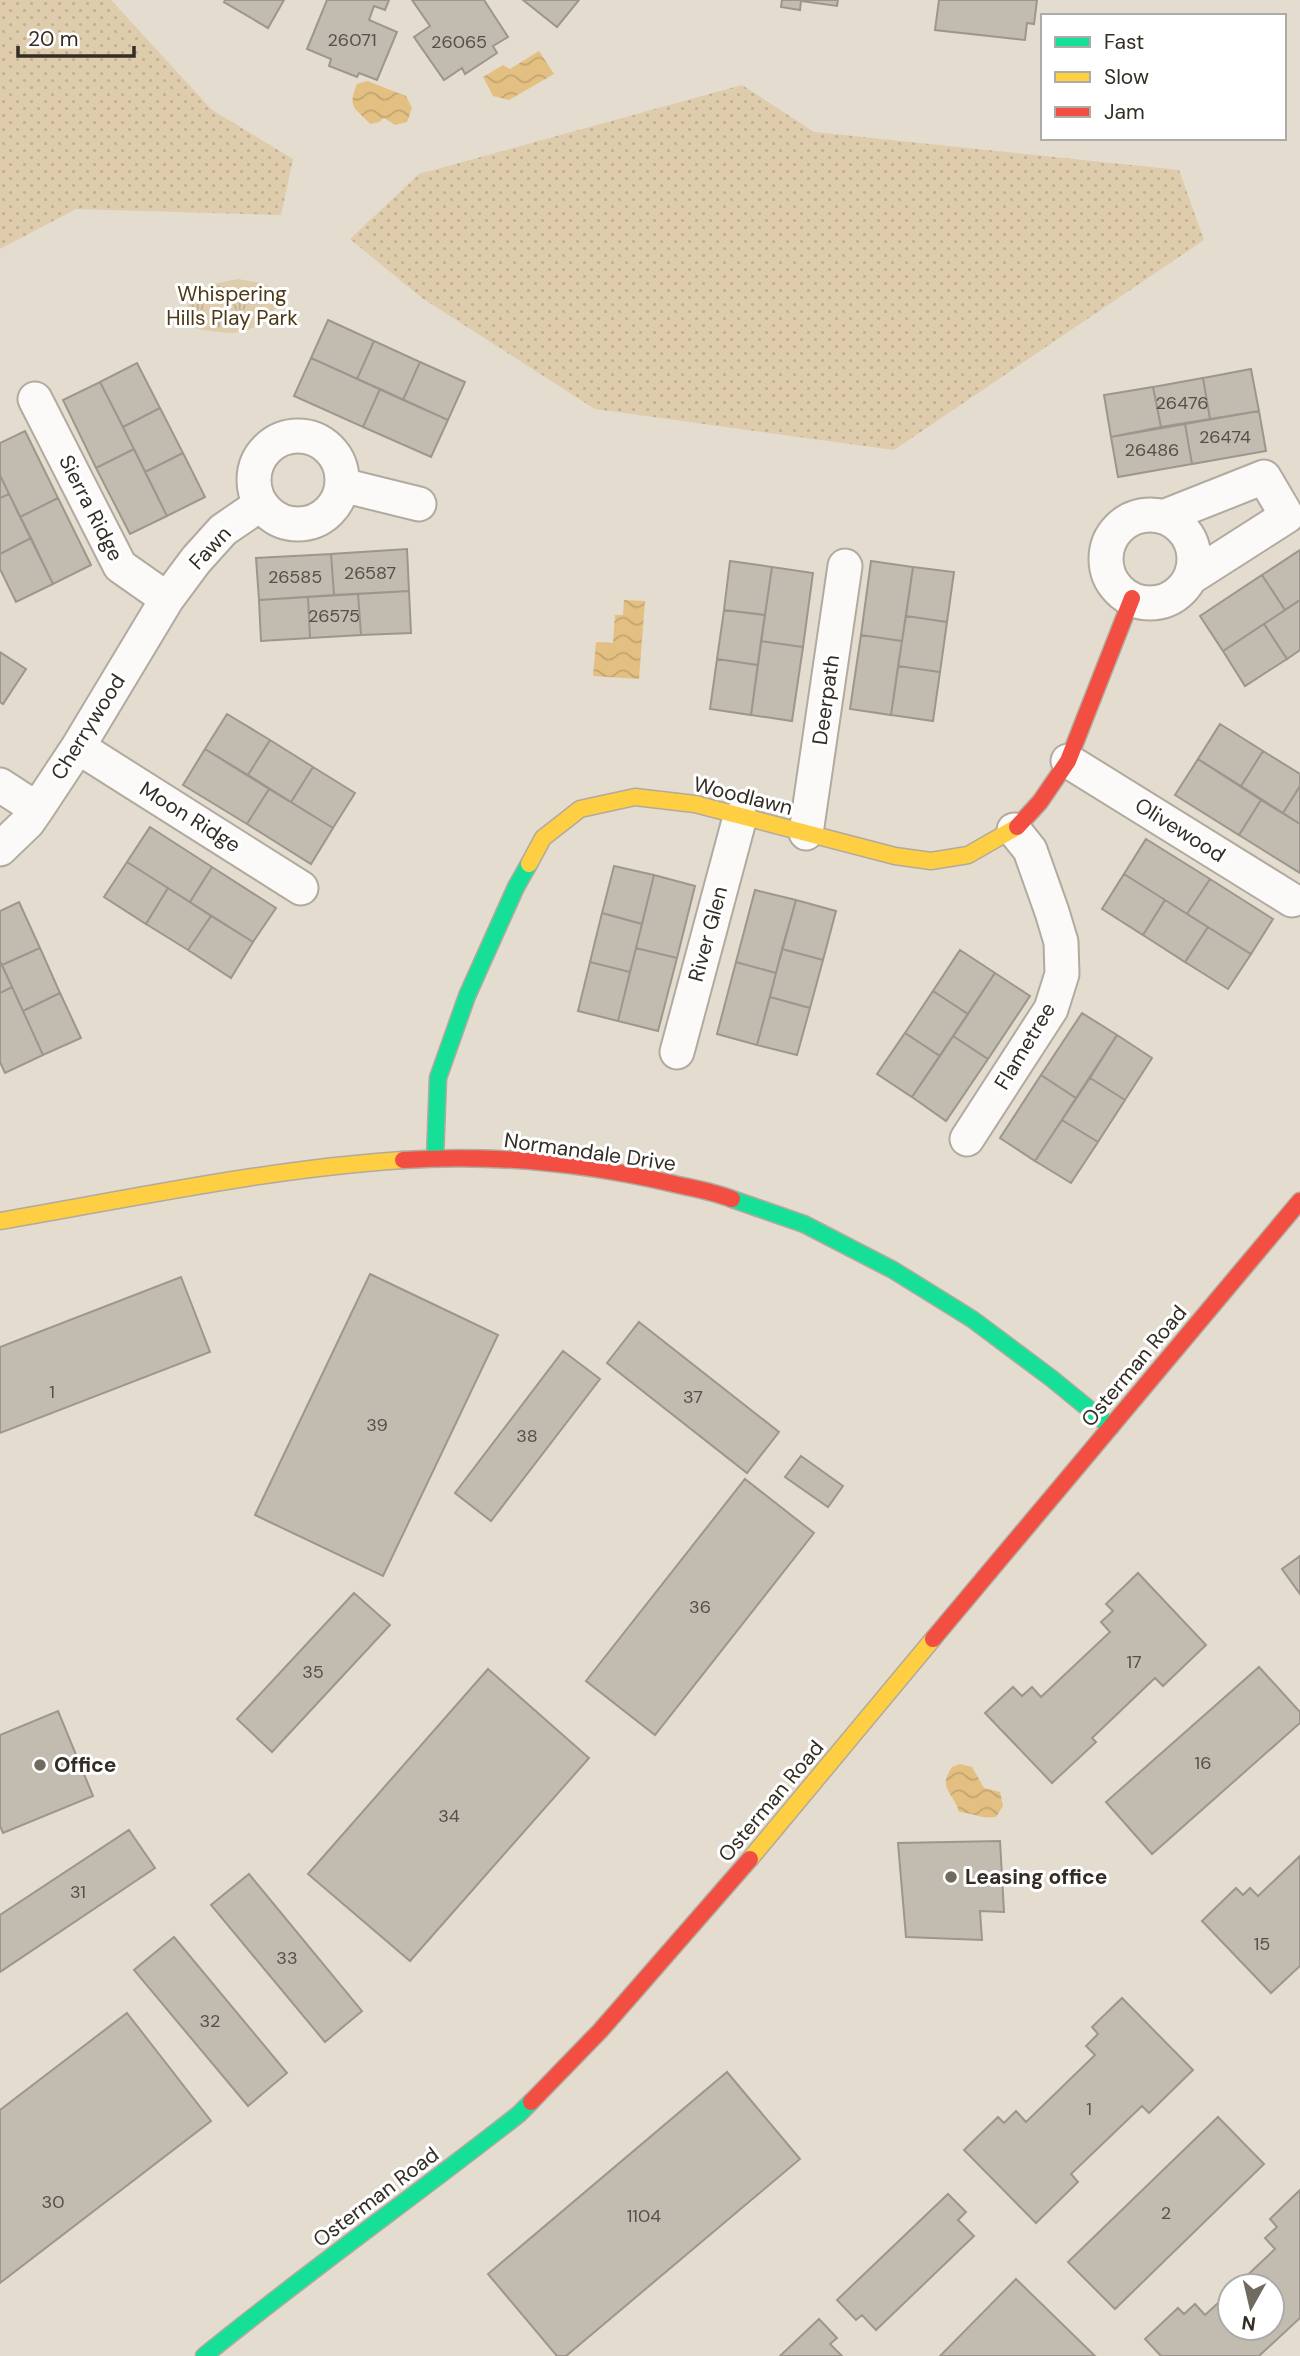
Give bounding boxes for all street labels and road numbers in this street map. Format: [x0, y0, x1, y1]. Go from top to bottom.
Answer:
street label: Sierra Ridge [52, 450, 130, 566]
street label: Fawn [183, 520, 237, 576]
street label: Deerpath [806, 653, 846, 747]
street label: Cherrywood [44, 669, 132, 785]
street label: Woodlawn [690, 770, 796, 822]
street label: Moon Ridge [134, 775, 246, 859]
street label: Olivewood [1129, 791, 1231, 869]
street label: River Glen [682, 883, 734, 985]
street label: Flametree [988, 997, 1062, 1095]
street label: Normandale Drive [502, 1126, 678, 1178]
street label: Osterman Road [1075, 1299, 1193, 1433]
street label: Osterman Road [712, 1734, 830, 1868]
street label: Osterman Road [307, 2140, 445, 2254]

